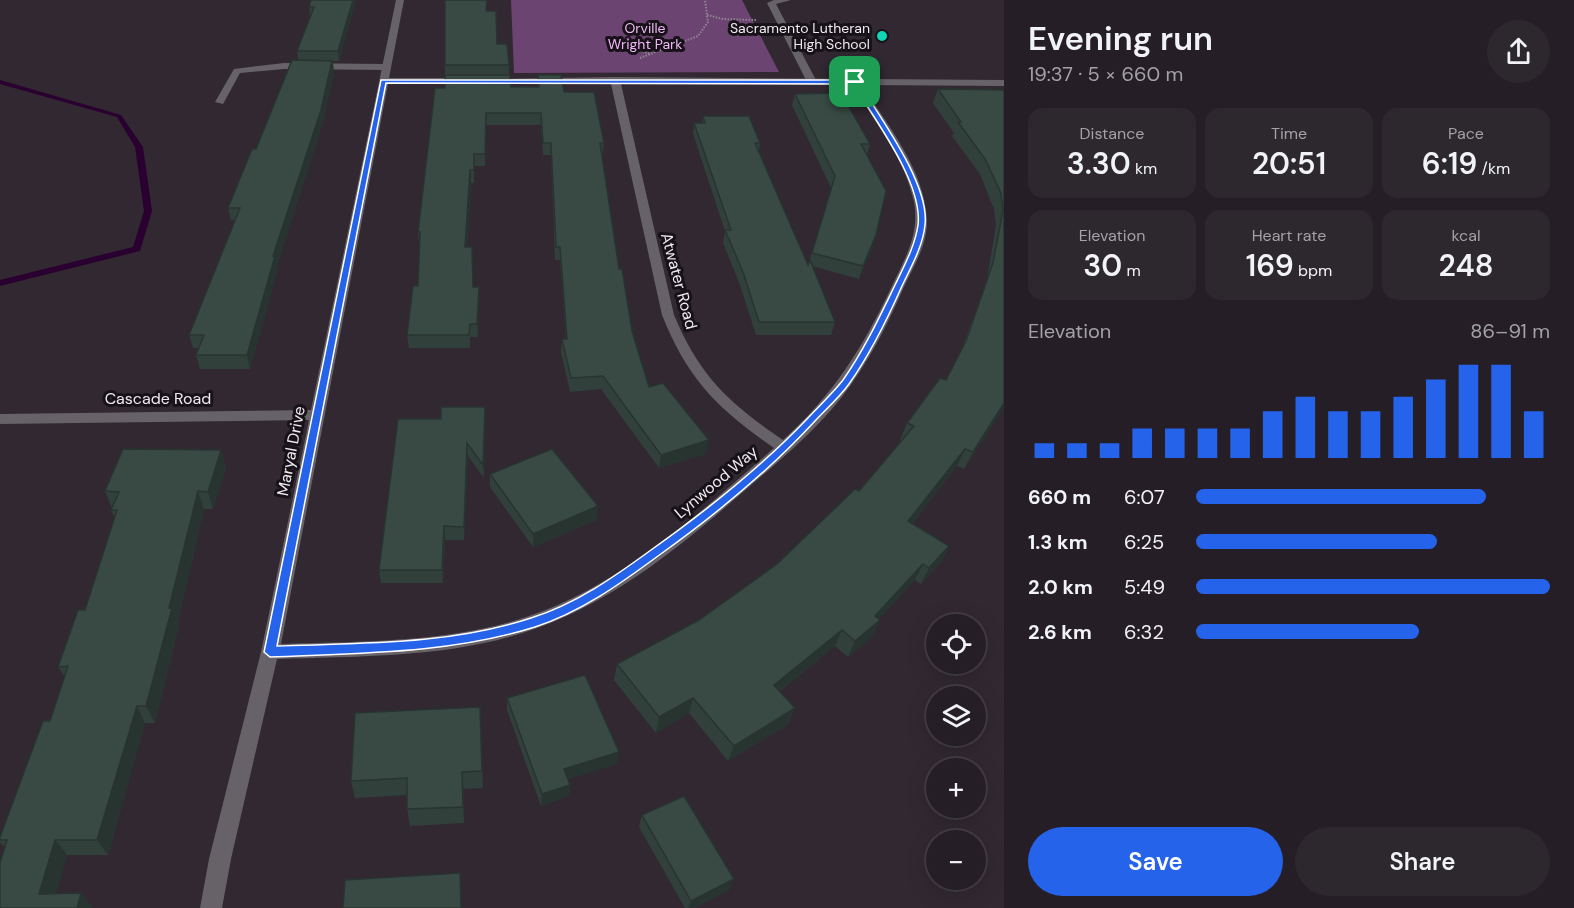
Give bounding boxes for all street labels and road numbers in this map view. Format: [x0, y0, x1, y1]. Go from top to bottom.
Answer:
street label: Atwater Road [656, 230, 702, 332]
street label: Cascade Road [105, 388, 211, 409]
street label: Maryal Drive [272, 404, 310, 498]
street label: Lynwood Way [670, 441, 762, 523]

